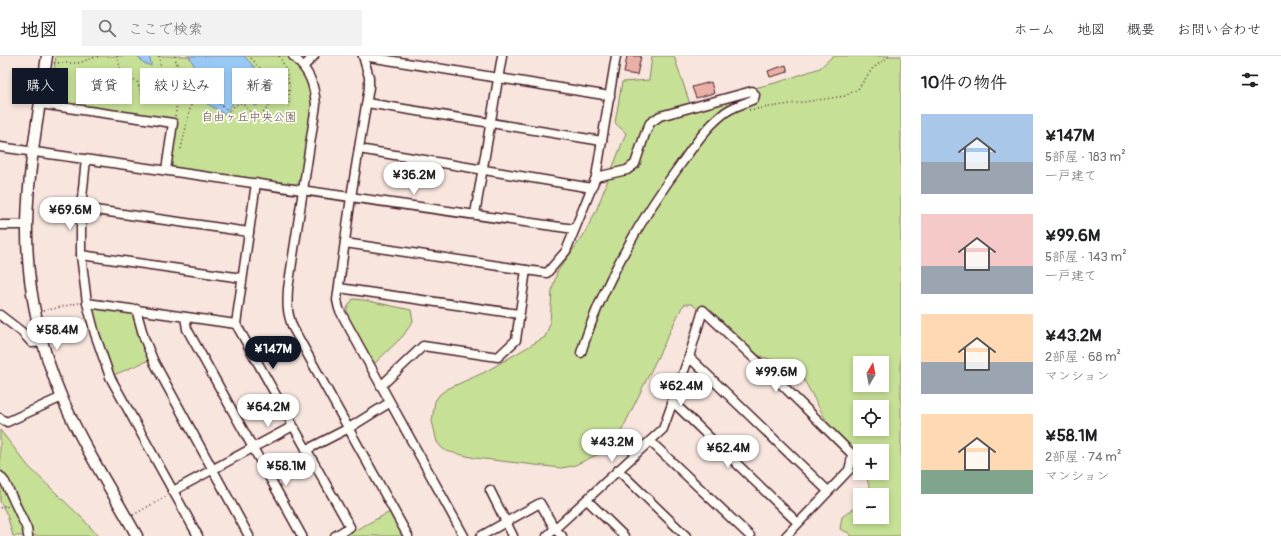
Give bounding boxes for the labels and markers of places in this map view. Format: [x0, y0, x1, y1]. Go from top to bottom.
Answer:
pin: ¥36.2M [381, 162, 447, 196]
pin: ¥69.6M [37, 197, 103, 231]
pin: ¥58.4M [24, 317, 90, 351]
pin: ¥147M [245, 336, 301, 370]
pin: ¥99.6M [743, 359, 809, 393]
pin: ¥62.4M [648, 373, 714, 407]
pin: ¥64.2M [235, 394, 301, 428]
pin: ¥43.2M [579, 429, 645, 463]
pin: ¥62.4M [695, 435, 761, 469]
pin: ¥58.1M [253, 453, 319, 487]

